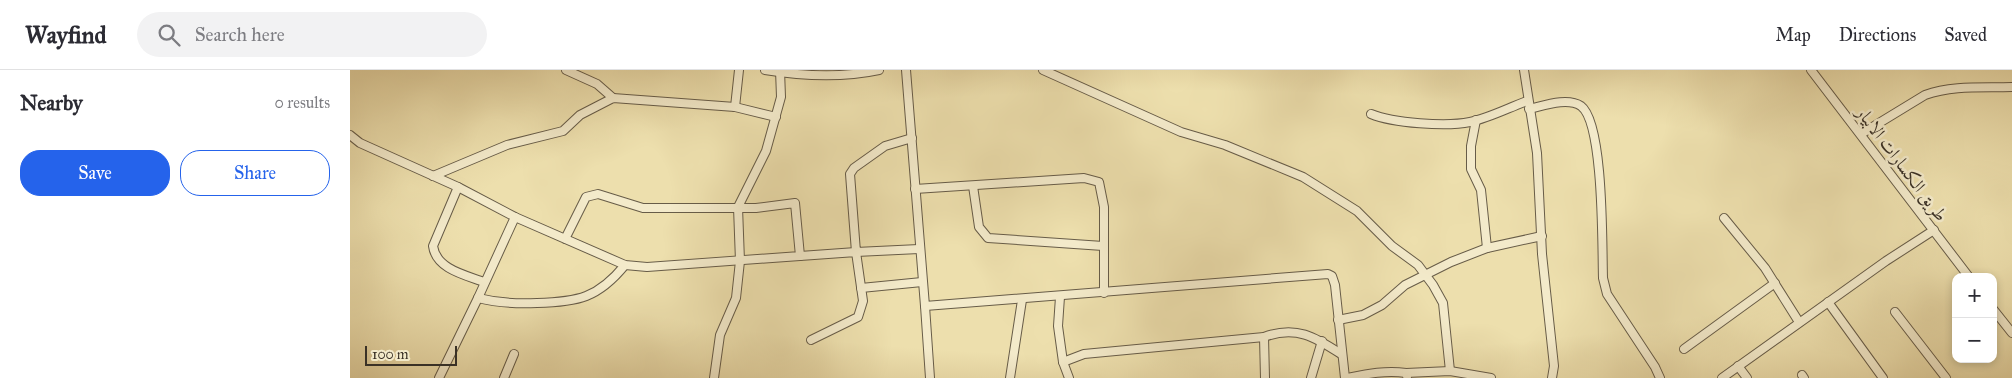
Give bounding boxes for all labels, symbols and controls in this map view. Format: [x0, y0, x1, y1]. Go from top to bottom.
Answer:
search box [137, 12, 487, 57]
text: Wayfind [25, 20, 107, 50]
icon: search [155, 21, 183, 49]
text: Search here [195, 23, 285, 46]
text: Map [1775, 24, 1811, 46]
text: Directions [1839, 24, 1916, 46]
text: Saved [1944, 24, 1987, 46]
text: Nearby [20, 90, 83, 116]
text: 0 results [275, 93, 330, 112]
street label: طريق الكسارات الابيار [1850, 101, 1952, 226]
button: Save [20, 150, 170, 196]
button: Share [180, 150, 330, 196]
map controls [1952, 273, 1997, 363]
button: + [1952, 273, 1997, 318]
button: − [1952, 318, 1997, 363]
scale bar [365, 343, 458, 366]
text: 100 m [372, 346, 409, 363]

